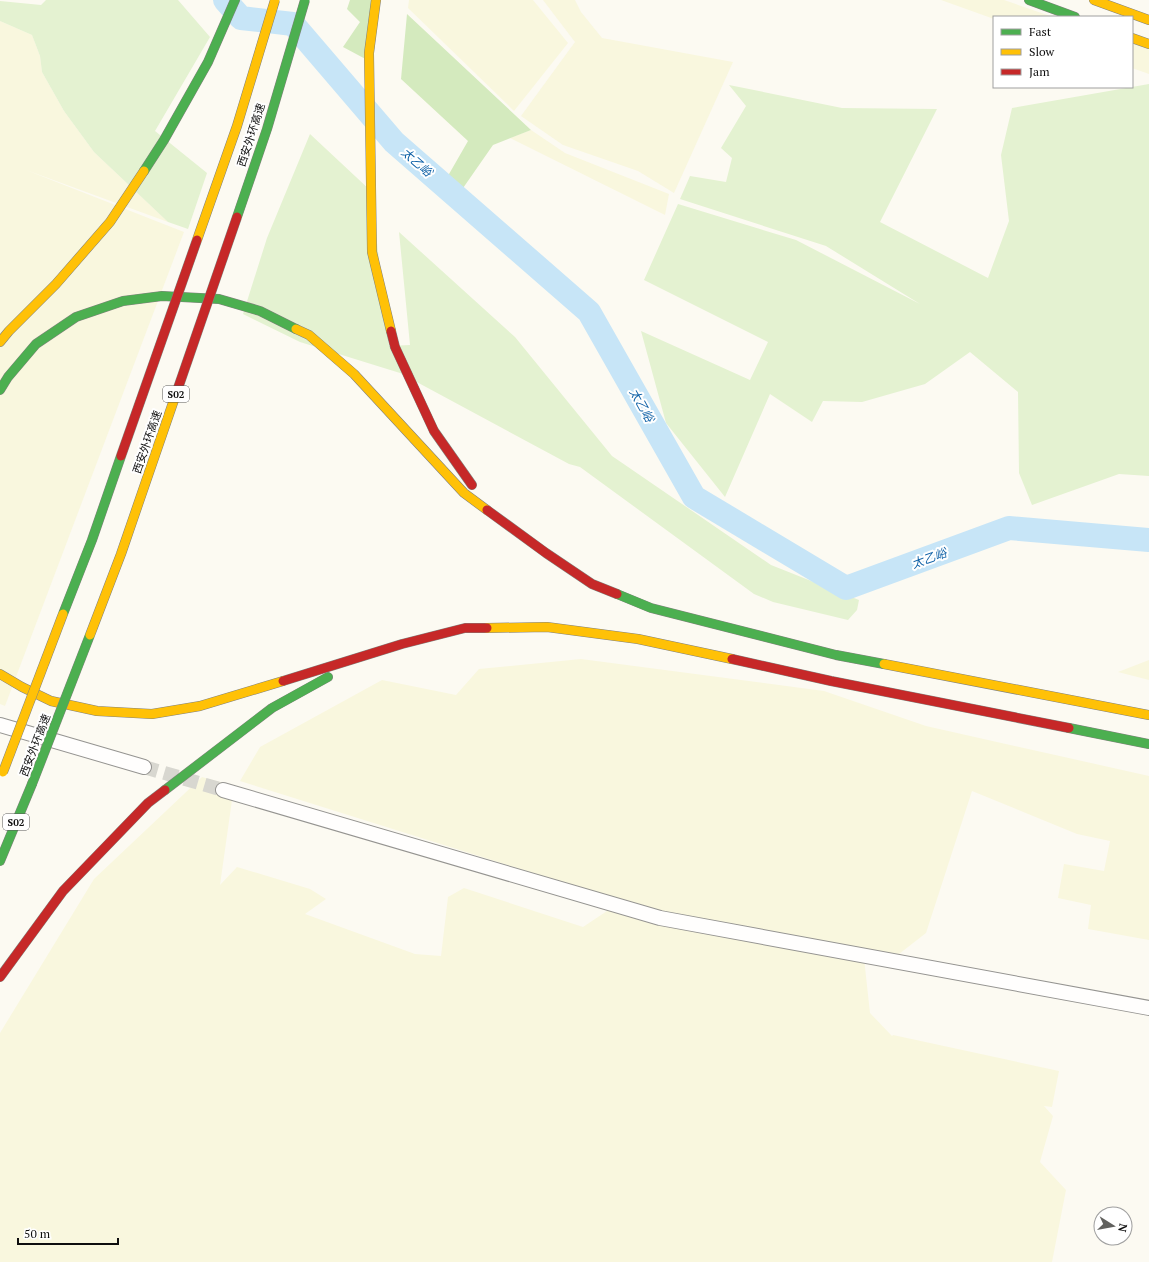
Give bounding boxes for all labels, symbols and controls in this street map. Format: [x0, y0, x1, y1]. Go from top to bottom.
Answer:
legend [993, 16, 1133, 88]
text: Fast [1029, 24, 1052, 39]
text: Slow [1029, 44, 1055, 59]
text: Jam [1029, 64, 1050, 79]
street label: 西安外环高速 [234, 101, 268, 169]
water label: 太乙峪 [398, 145, 437, 181]
road number: S02 [163, 386, 189, 402]
water label: 太乙峪 [627, 386, 658, 426]
street label: 西安外环高速 [130, 409, 164, 475]
water label: 太乙峪 [910, 544, 950, 571]
street label: 西安外环高速 [17, 712, 53, 778]
road number: S02 [3, 814, 29, 830]
north arrow [1093, 1206, 1133, 1246]
scale bar [18, 1220, 118, 1246]
text: N [1115, 1222, 1130, 1234]
text: 50 m [24, 1226, 51, 1241]

